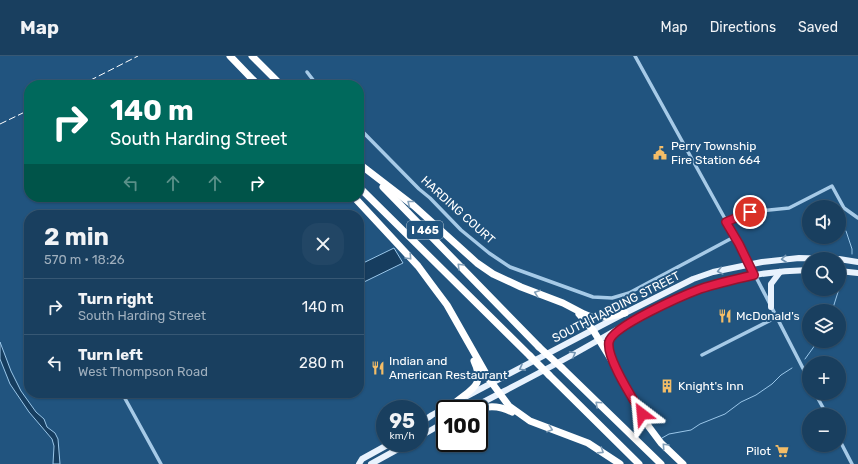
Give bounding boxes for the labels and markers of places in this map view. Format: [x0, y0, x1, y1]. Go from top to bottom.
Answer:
place label: Perry Township Fire Station 664 [671, 139, 761, 167]
public building icon: Perry Township Fire Station 664 [652, 145, 668, 161]
pin [733, 195, 767, 229]
restaurant icon: McDonald's [717, 308, 733, 324]
place label: McDonald's [736, 309, 800, 323]
place label: Indian and American Restaurant [389, 354, 508, 382]
restaurant icon: Indian and American Restaurant [370, 360, 386, 376]
building icon: Knight's Inn [659, 378, 675, 394]
place label: Knight's Inn [678, 379, 744, 393]
supermarket icon: Pilot [774, 443, 790, 459]
place label: Pilot [746, 444, 771, 458]

